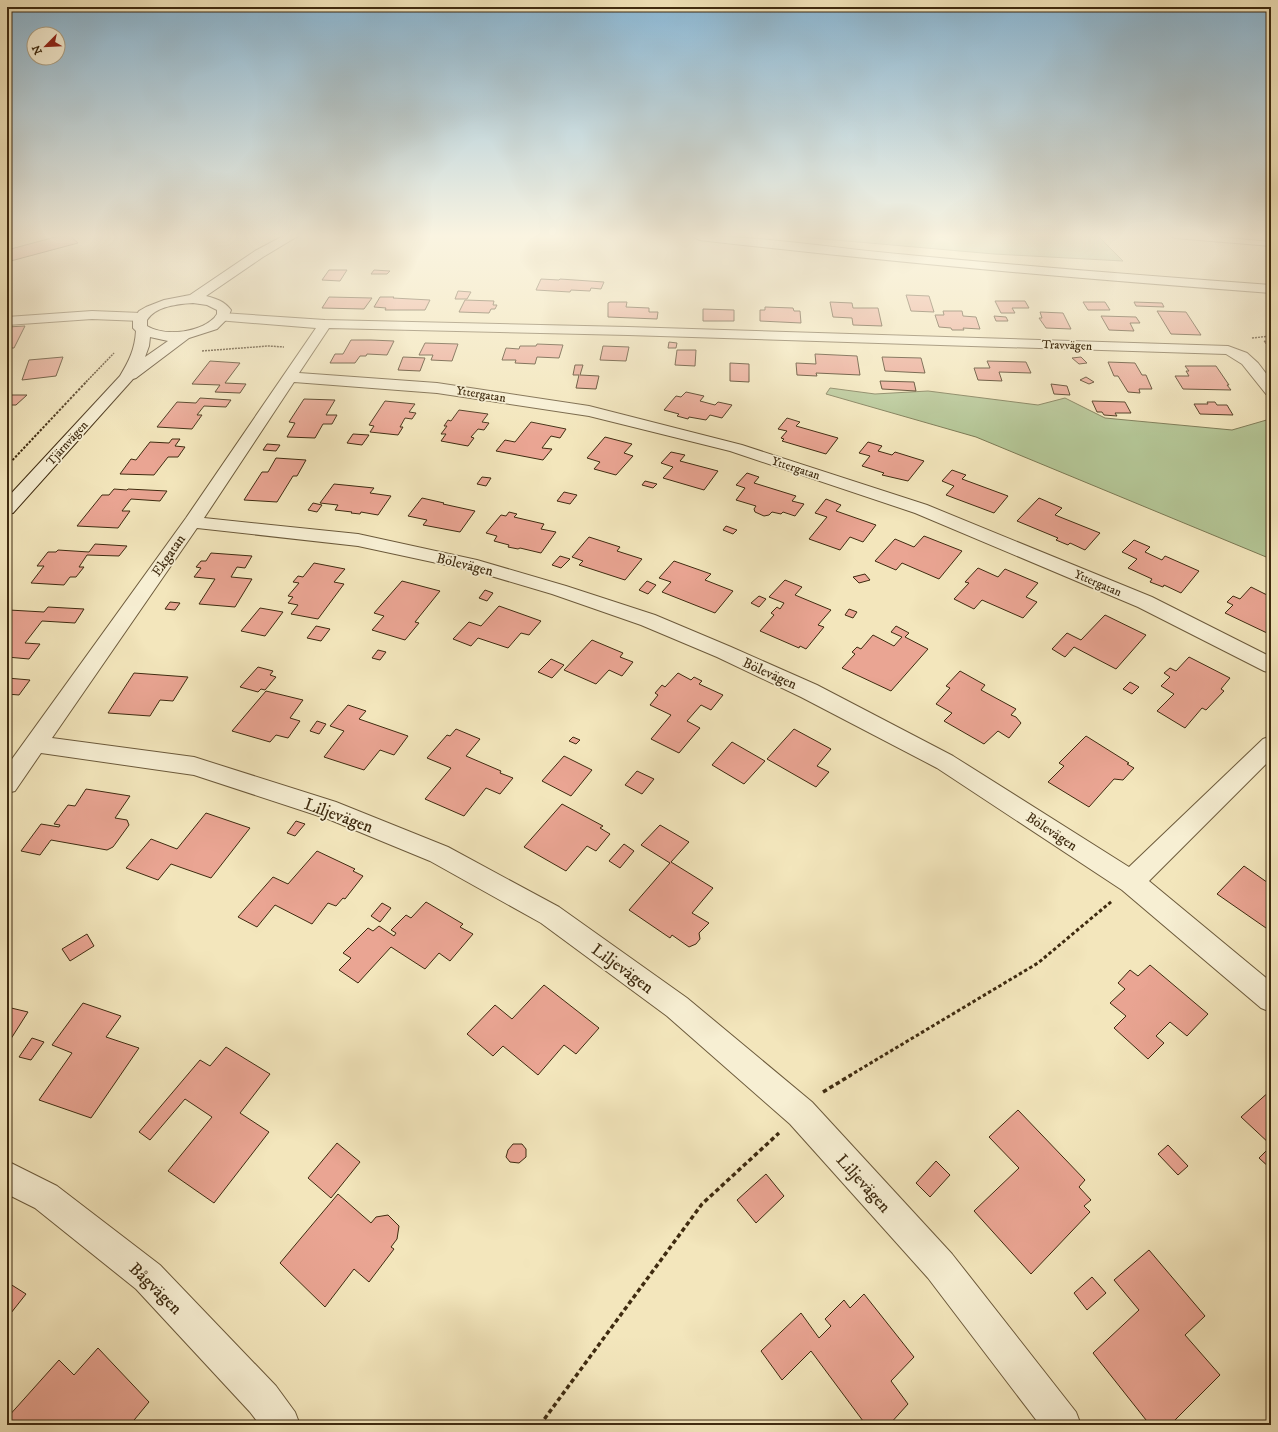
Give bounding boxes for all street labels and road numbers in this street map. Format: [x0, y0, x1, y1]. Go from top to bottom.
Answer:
street label: Travvägen [1042, 337, 1093, 354]
street label: Yttergatan [455, 383, 508, 406]
street label: Tjärnvägen [43, 417, 92, 469]
street label: Yttergatan [770, 454, 823, 484]
street label: Ekgatan [148, 530, 190, 580]
street label: Bölevägen [435, 549, 496, 581]
street label: Yttergatan [1072, 567, 1124, 600]
street label: Bölevägen [740, 654, 800, 694]
street label: Liljevägen [301, 793, 376, 839]
street label: Bölevägen [1022, 809, 1081, 855]
street label: Liljevägen [587, 939, 658, 999]
street label: Liljevägen [831, 1150, 896, 1218]
street label: Bågvägen [124, 1258, 187, 1319]

